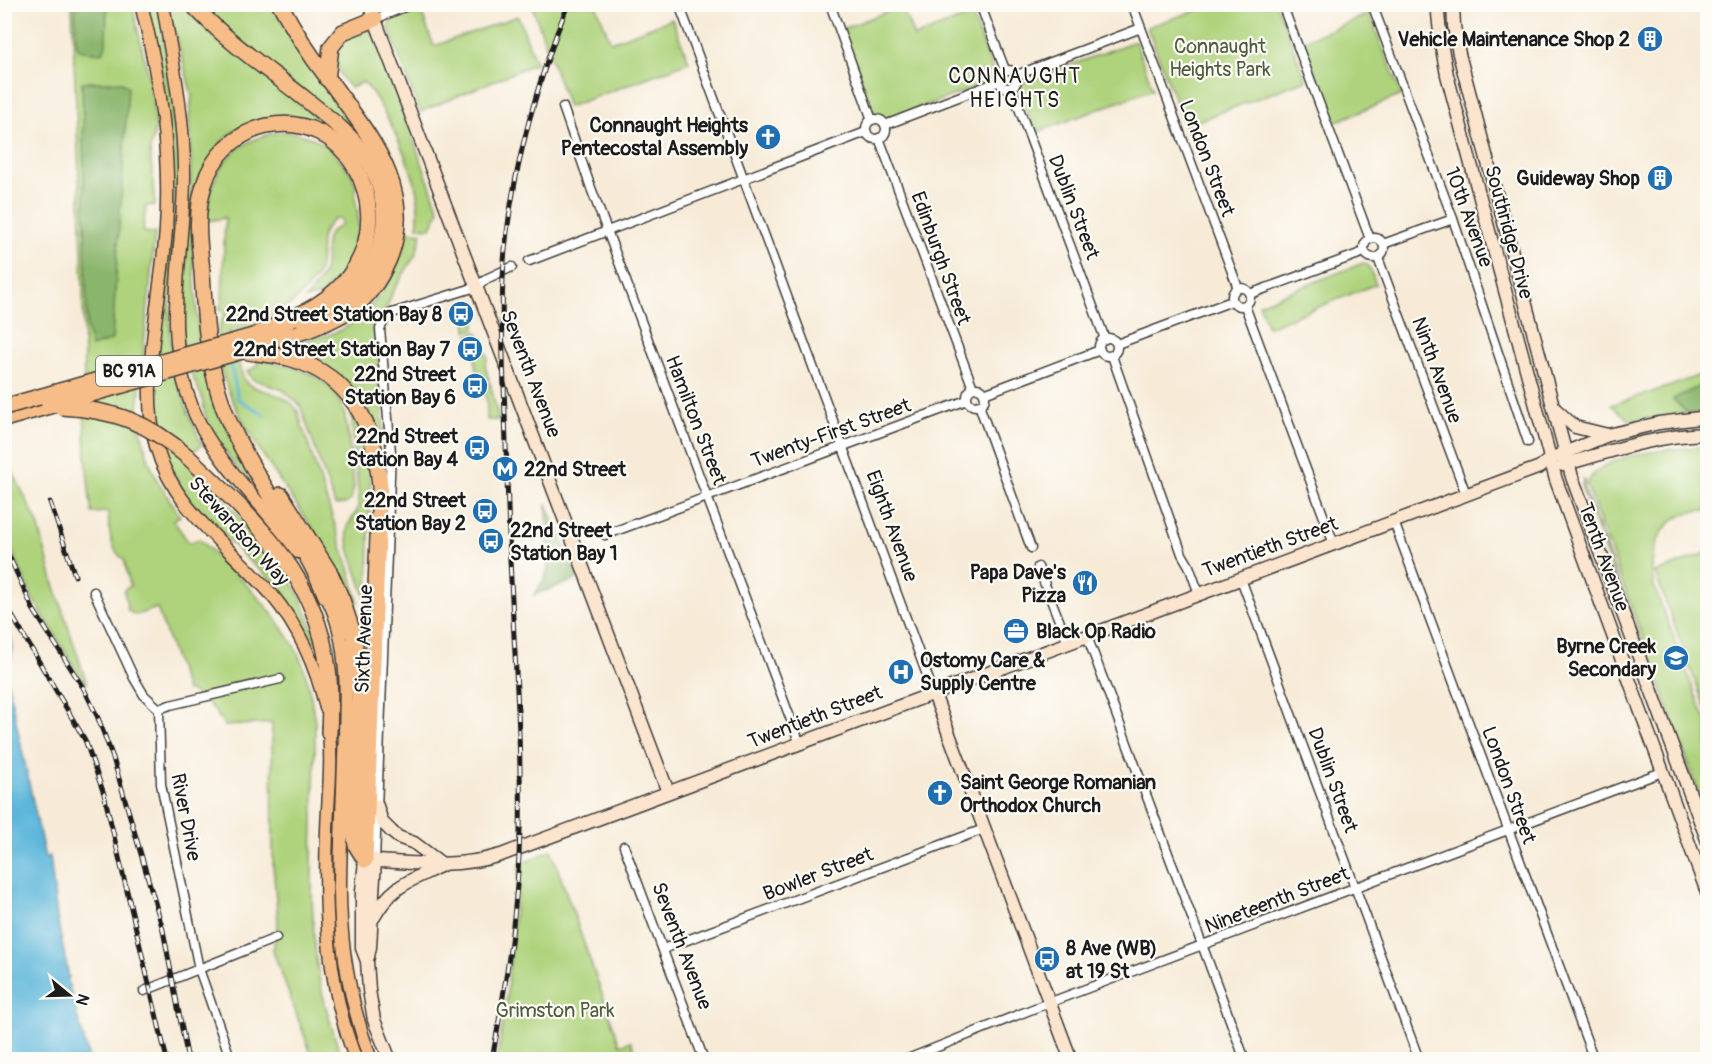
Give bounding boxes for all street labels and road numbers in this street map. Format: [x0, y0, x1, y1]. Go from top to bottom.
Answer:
street label: London Street [1173, 96, 1241, 221]
street label: Dublin Street [1043, 151, 1106, 264]
street label: Southridge Drive [1479, 162, 1539, 302]
street label: 10th Avenue [1439, 164, 1499, 271]
street label: Edinburgh Street [905, 188, 977, 329]
street label: Seventh Avenue [495, 307, 567, 441]
street label: Ninth Avenue [1406, 313, 1468, 427]
street label: Hamilton Street [660, 352, 732, 489]
road number: BC 91A [96, 356, 162, 386]
street label: Twenty-First Street [748, 392, 915, 473]
street label: Eighth Avenue [860, 467, 924, 585]
street label: Stewardson Way [183, 471, 295, 591]
street label: Tenth Avenue [1573, 499, 1635, 615]
street label: Twentieth Street [1199, 511, 1342, 583]
street label: Sixth Avenue [350, 584, 378, 694]
street label: Twentieth Street [744, 680, 887, 754]
street label: London Street [1476, 723, 1542, 848]
street label: Dublin Street [1302, 724, 1364, 837]
street label: River Drive [165, 771, 207, 863]
street label: Bowler Street [760, 841, 877, 906]
street label: Nineteenth Street [1201, 861, 1354, 939]
street label: Seventh Avenue [646, 879, 718, 1013]

